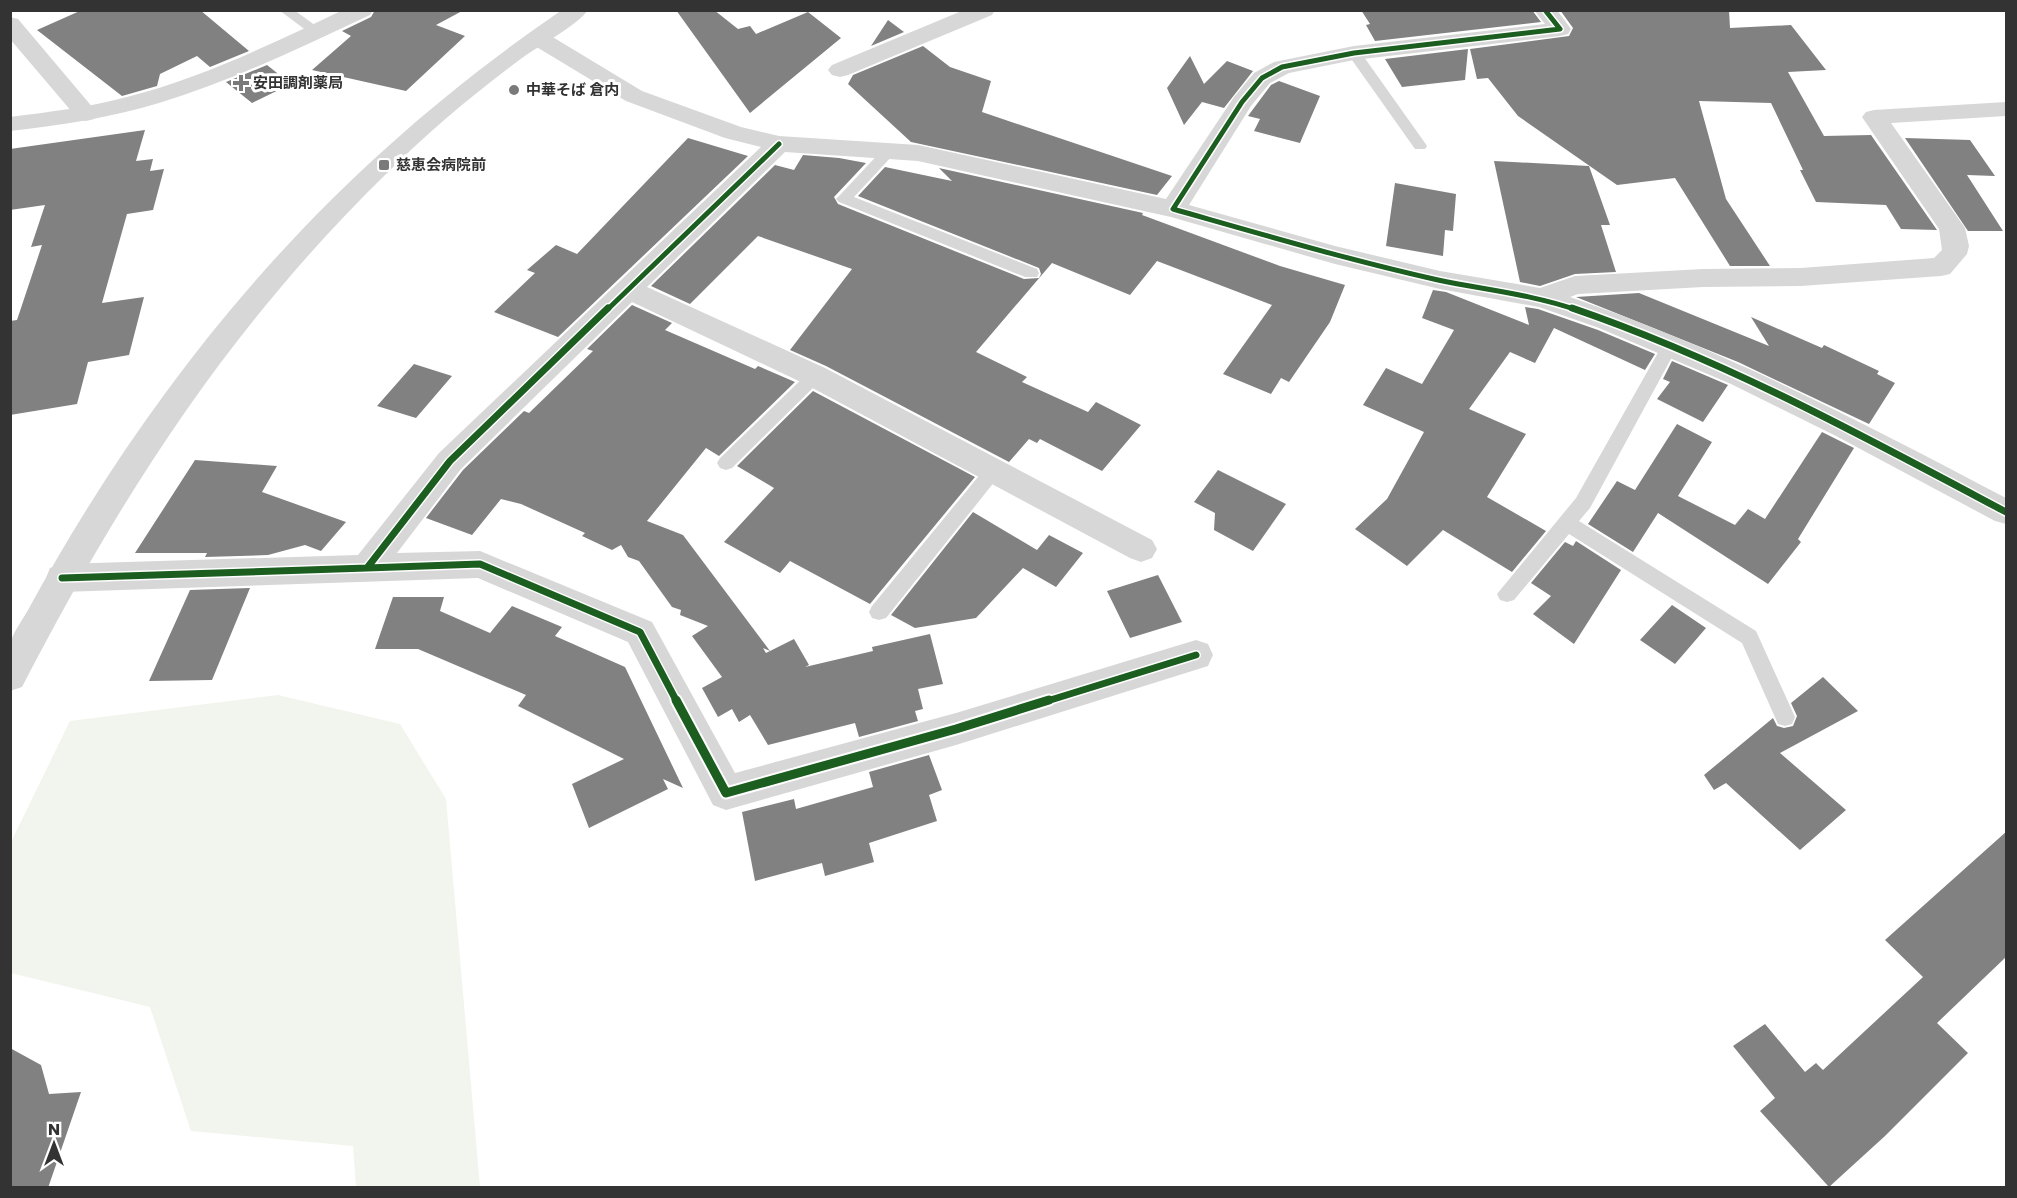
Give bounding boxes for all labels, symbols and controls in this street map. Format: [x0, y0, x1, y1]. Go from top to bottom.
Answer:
place label: 安田調剤薬局 [253, 72, 343, 93]
marker: 安田調剤薬局 [234, 76, 248, 90]
place label: 中華そば 倉内 [526, 79, 619, 100]
marker: 中華そば 倉内 [507, 83, 521, 97]
place label: 慈恵会病院前 [396, 154, 486, 175]
marker: 慈恵会病院前 [377, 158, 391, 172]
north arrow [24, 1114, 84, 1174]
text: N [48, 1118, 60, 1141]

